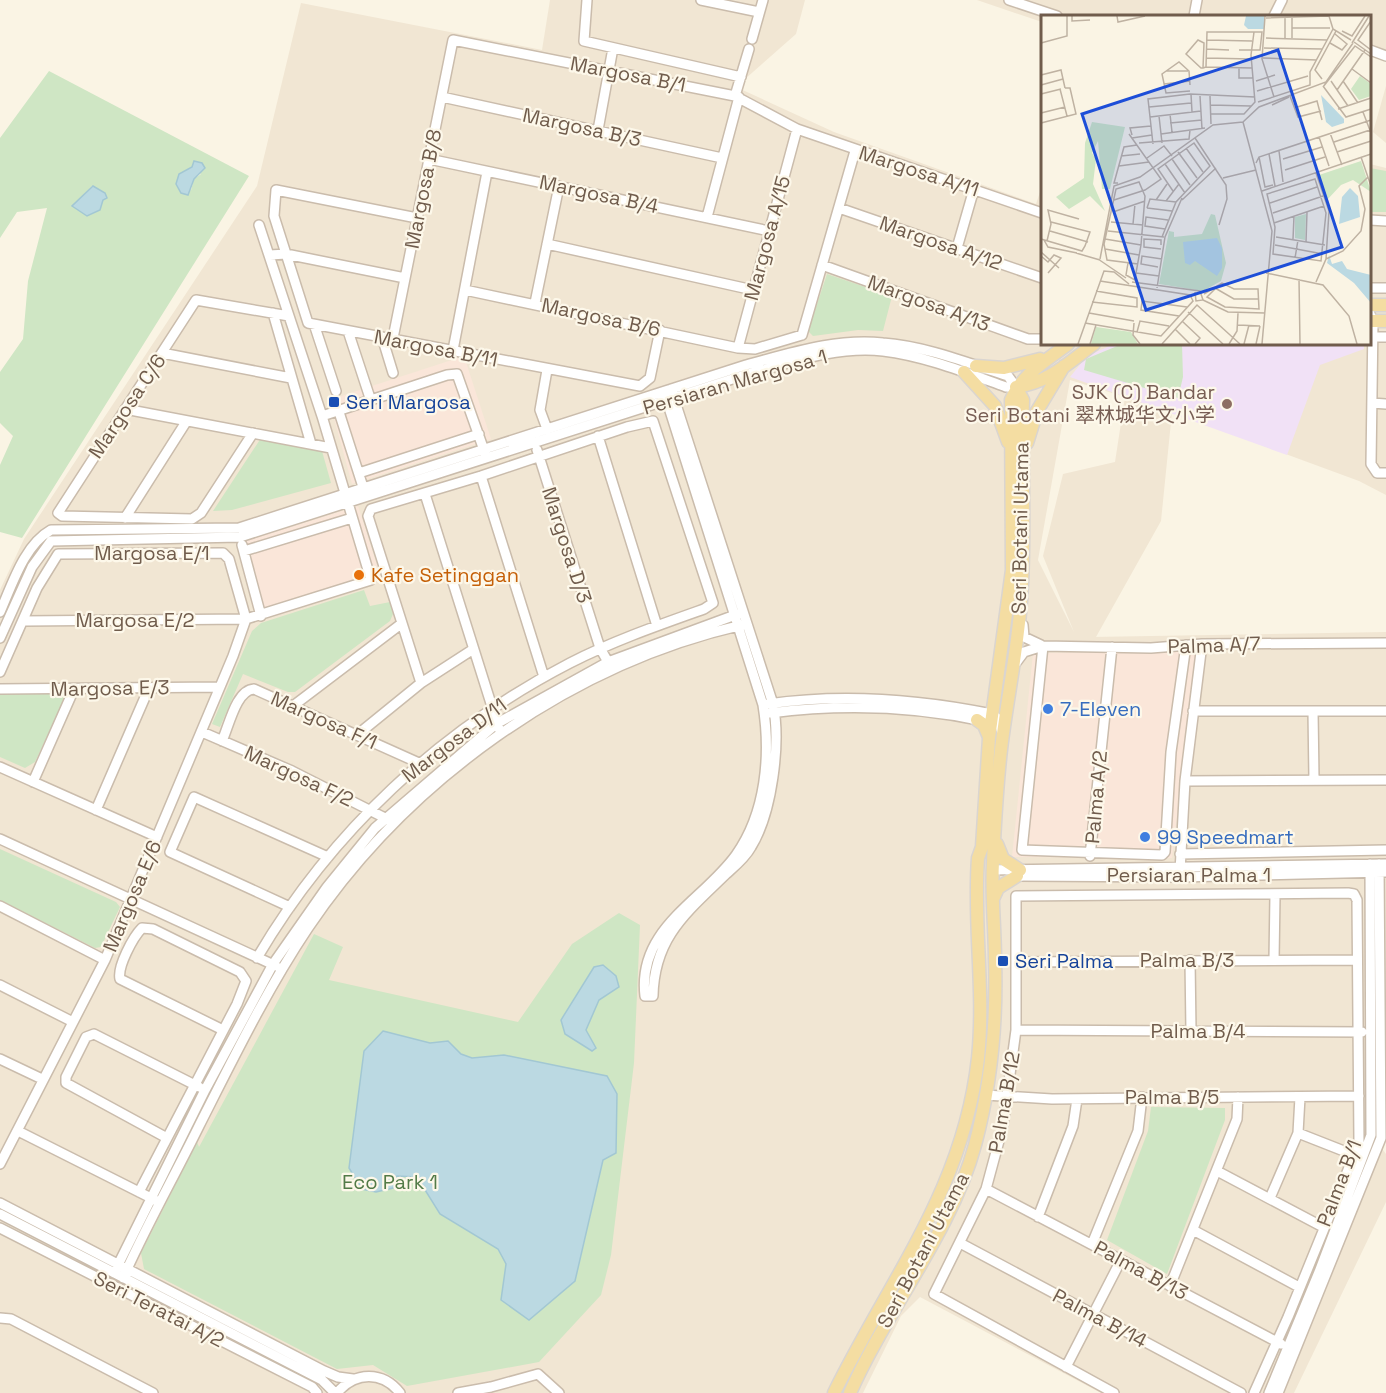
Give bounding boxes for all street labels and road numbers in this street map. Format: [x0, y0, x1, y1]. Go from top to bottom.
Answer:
street label: Margosa B/1 [568, 50, 688, 98]
street label: Margosa B/3 [520, 102, 644, 152]
street label: Margosa B/8 [399, 127, 447, 251]
street label: Margosa A/11 [856, 139, 982, 203]
street label: Margosa B/4 [537, 169, 661, 219]
street label: Margosa A/15 [738, 173, 796, 303]
street label: Margosa A/12 [876, 210, 1006, 276]
street label: Margosa A/13 [864, 269, 994, 337]
street label: Margosa B/6 [539, 292, 663, 342]
street label: Margosa B/11 [372, 323, 500, 373]
street label: Persiaran Margosa 1 [640, 343, 830, 421]
street label: Margosa C/6 [82, 349, 172, 463]
street label: Seri Botani Utama [1005, 442, 1035, 614]
street label: Margosa D/3 [536, 484, 598, 606]
street label: Margosa E/1 [94, 540, 210, 566]
street label: Margosa E/2 [76, 607, 195, 633]
street label: Palma A/7 [1167, 630, 1261, 660]
street label: Margosa E/3 [50, 674, 170, 702]
street label: Margosa F/1 [267, 685, 381, 755]
street label: Margosa D/11 [396, 692, 512, 788]
street label: Margosa F/2 [240, 739, 358, 813]
street label: Palma A/2 [1079, 749, 1113, 845]
street label: Margosa E/6 [97, 836, 167, 956]
street label: Persiaran Palma 1 [1107, 862, 1271, 888]
street label: Palma B/3 [1140, 947, 1234, 973]
street label: Palma B/4 [1151, 1018, 1246, 1044]
street label: Palma B/12 [982, 1049, 1026, 1155]
street label: Palma B/5 [1125, 1084, 1219, 1110]
street label: Palma B/1 [1311, 1136, 1367, 1230]
street label: Seri Botani Utama [871, 1168, 975, 1332]
street label: Palma B/13 [1089, 1234, 1193, 1306]
street label: Seri Teratai A/2 [89, 1265, 229, 1353]
street label: Palma B/14 [1048, 1282, 1152, 1354]

